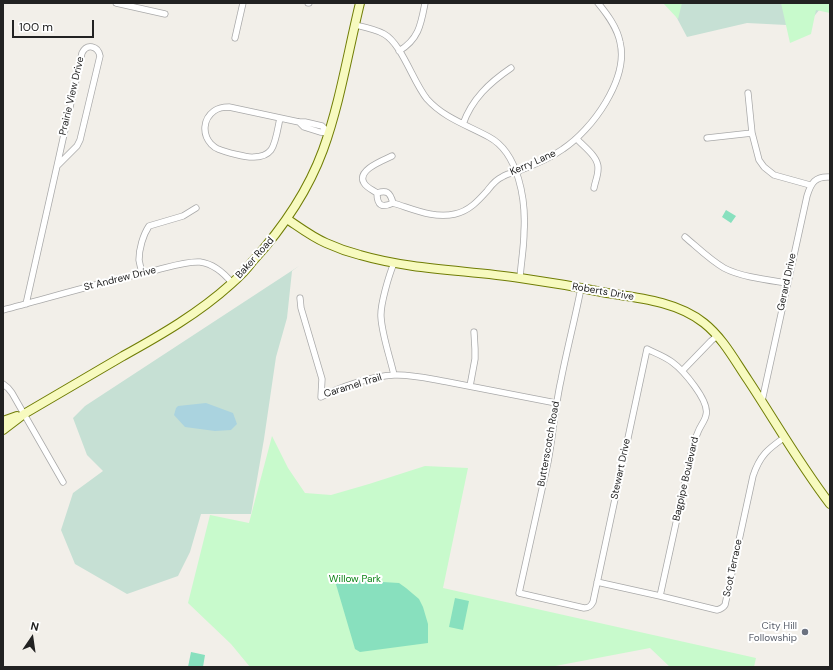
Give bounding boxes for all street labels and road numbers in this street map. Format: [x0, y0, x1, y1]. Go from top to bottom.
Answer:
street label: Prairie View Drive [57, 56, 87, 136]
street label: Kerry Lane [508, 148, 558, 178]
street label: Baker Road [233, 235, 277, 281]
street label: Gerard Drive [775, 252, 799, 312]
street label: St Andrew Drive [83, 264, 157, 294]
street label: Roberts Drive [571, 281, 635, 303]
street label: Caramel Trail [323, 371, 383, 401]
street label: Butterscotch Road [536, 400, 562, 488]
street label: Bagpipe Boulevard [670, 436, 702, 522]
street label: Stewart Drive [609, 437, 633, 501]
street label: Scot Terrace [721, 538, 745, 598]

